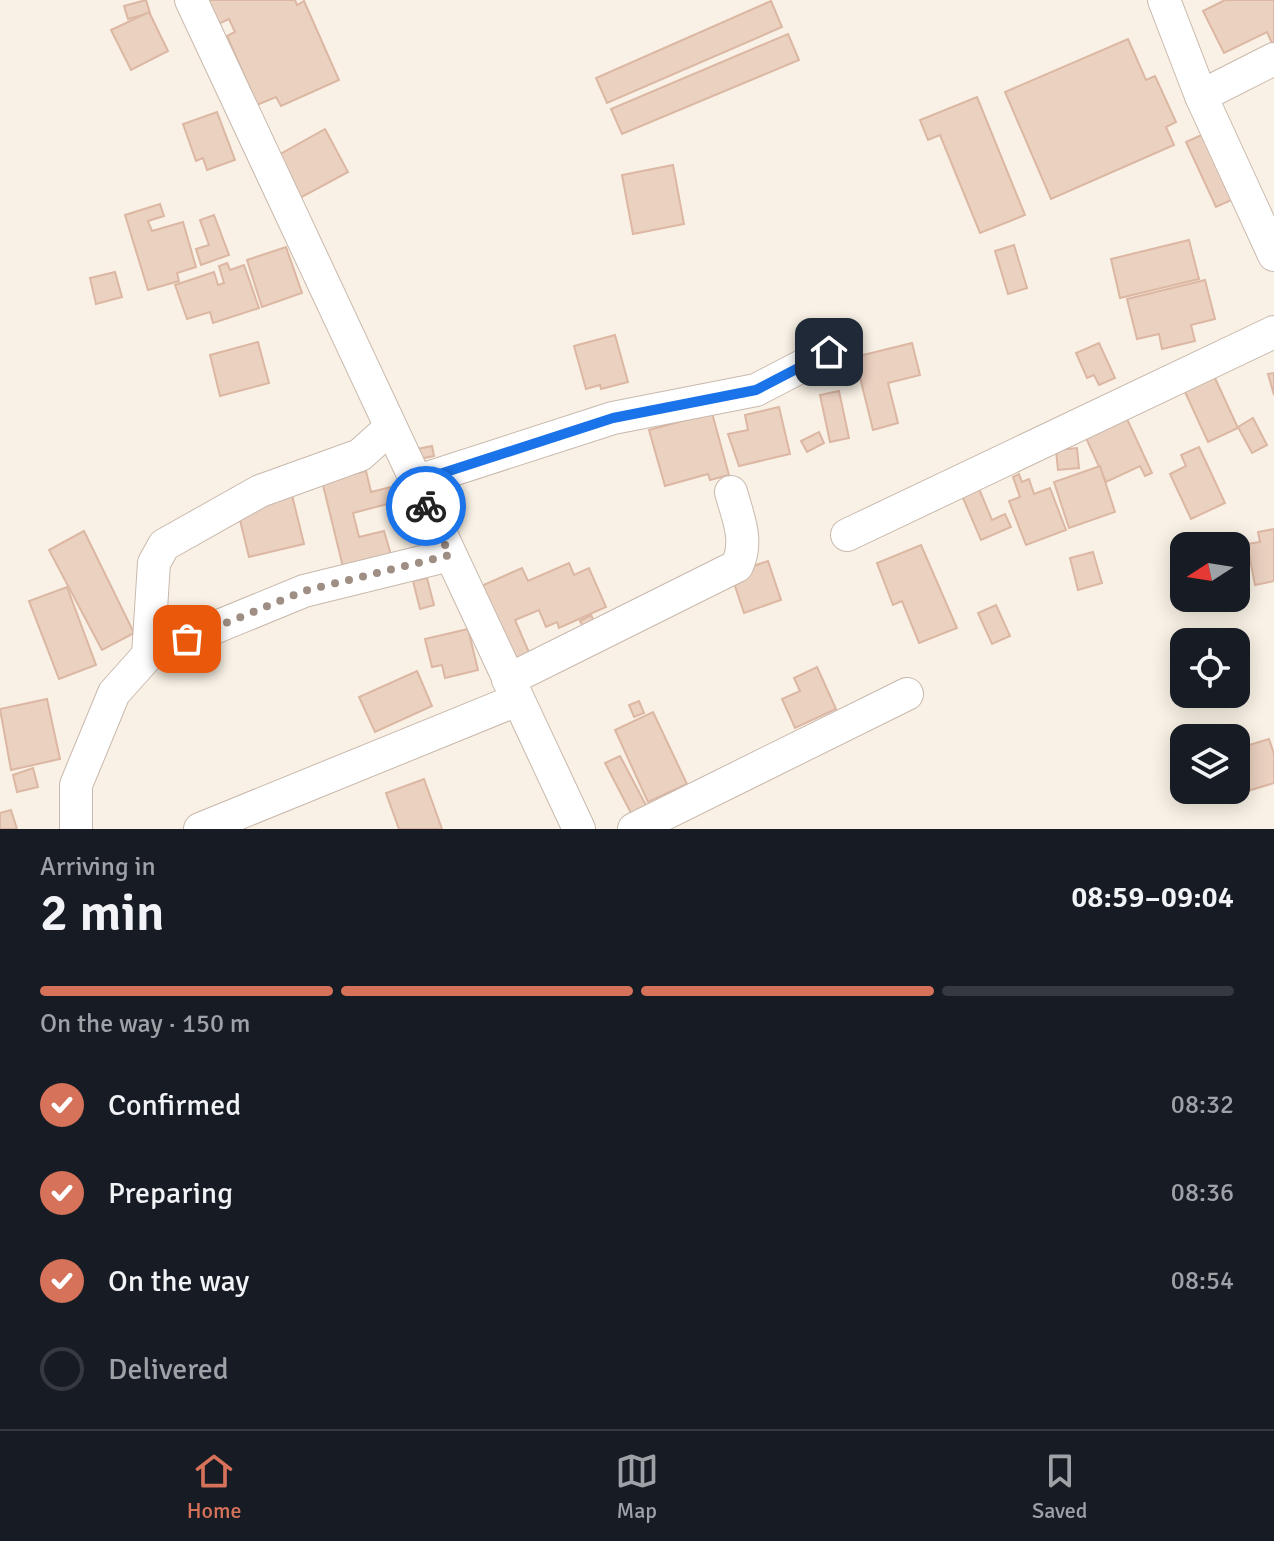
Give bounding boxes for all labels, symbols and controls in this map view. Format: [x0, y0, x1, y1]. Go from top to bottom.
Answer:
pin [795, 318, 863, 386]
icon: home [807, 330, 851, 374]
courier [386, 466, 466, 546]
icon: bike [404, 484, 448, 528]
north arrow [1170, 532, 1250, 612]
map controls [1170, 532, 1250, 804]
pin [153, 605, 221, 673]
icon: bag [165, 617, 209, 661]
button: locate [1170, 628, 1250, 708]
button: layers [1170, 724, 1250, 804]
text: Arriving in [40, 851, 156, 883]
text: 08:59–09:04 [1071, 879, 1234, 916]
text: 2 min [40, 881, 165, 945]
text: On the way · 150 m [40, 1008, 250, 1040]
icon: check [40, 1083, 84, 1127]
text: Confirmed [108, 1087, 241, 1124]
text: 08:32 [1171, 1089, 1234, 1121]
icon: check [40, 1171, 84, 1215]
text: Preparing [108, 1175, 233, 1212]
text: 08:36 [1171, 1177, 1234, 1209]
icon: check [40, 1259, 84, 1303]
text: On the way [108, 1263, 249, 1300]
text: 08:54 [1171, 1265, 1234, 1297]
text: Delivered [108, 1351, 229, 1388]
tab: Home [187, 1449, 241, 1524]
tab: Map [615, 1449, 659, 1524]
tab: Saved [1032, 1449, 1087, 1524]

